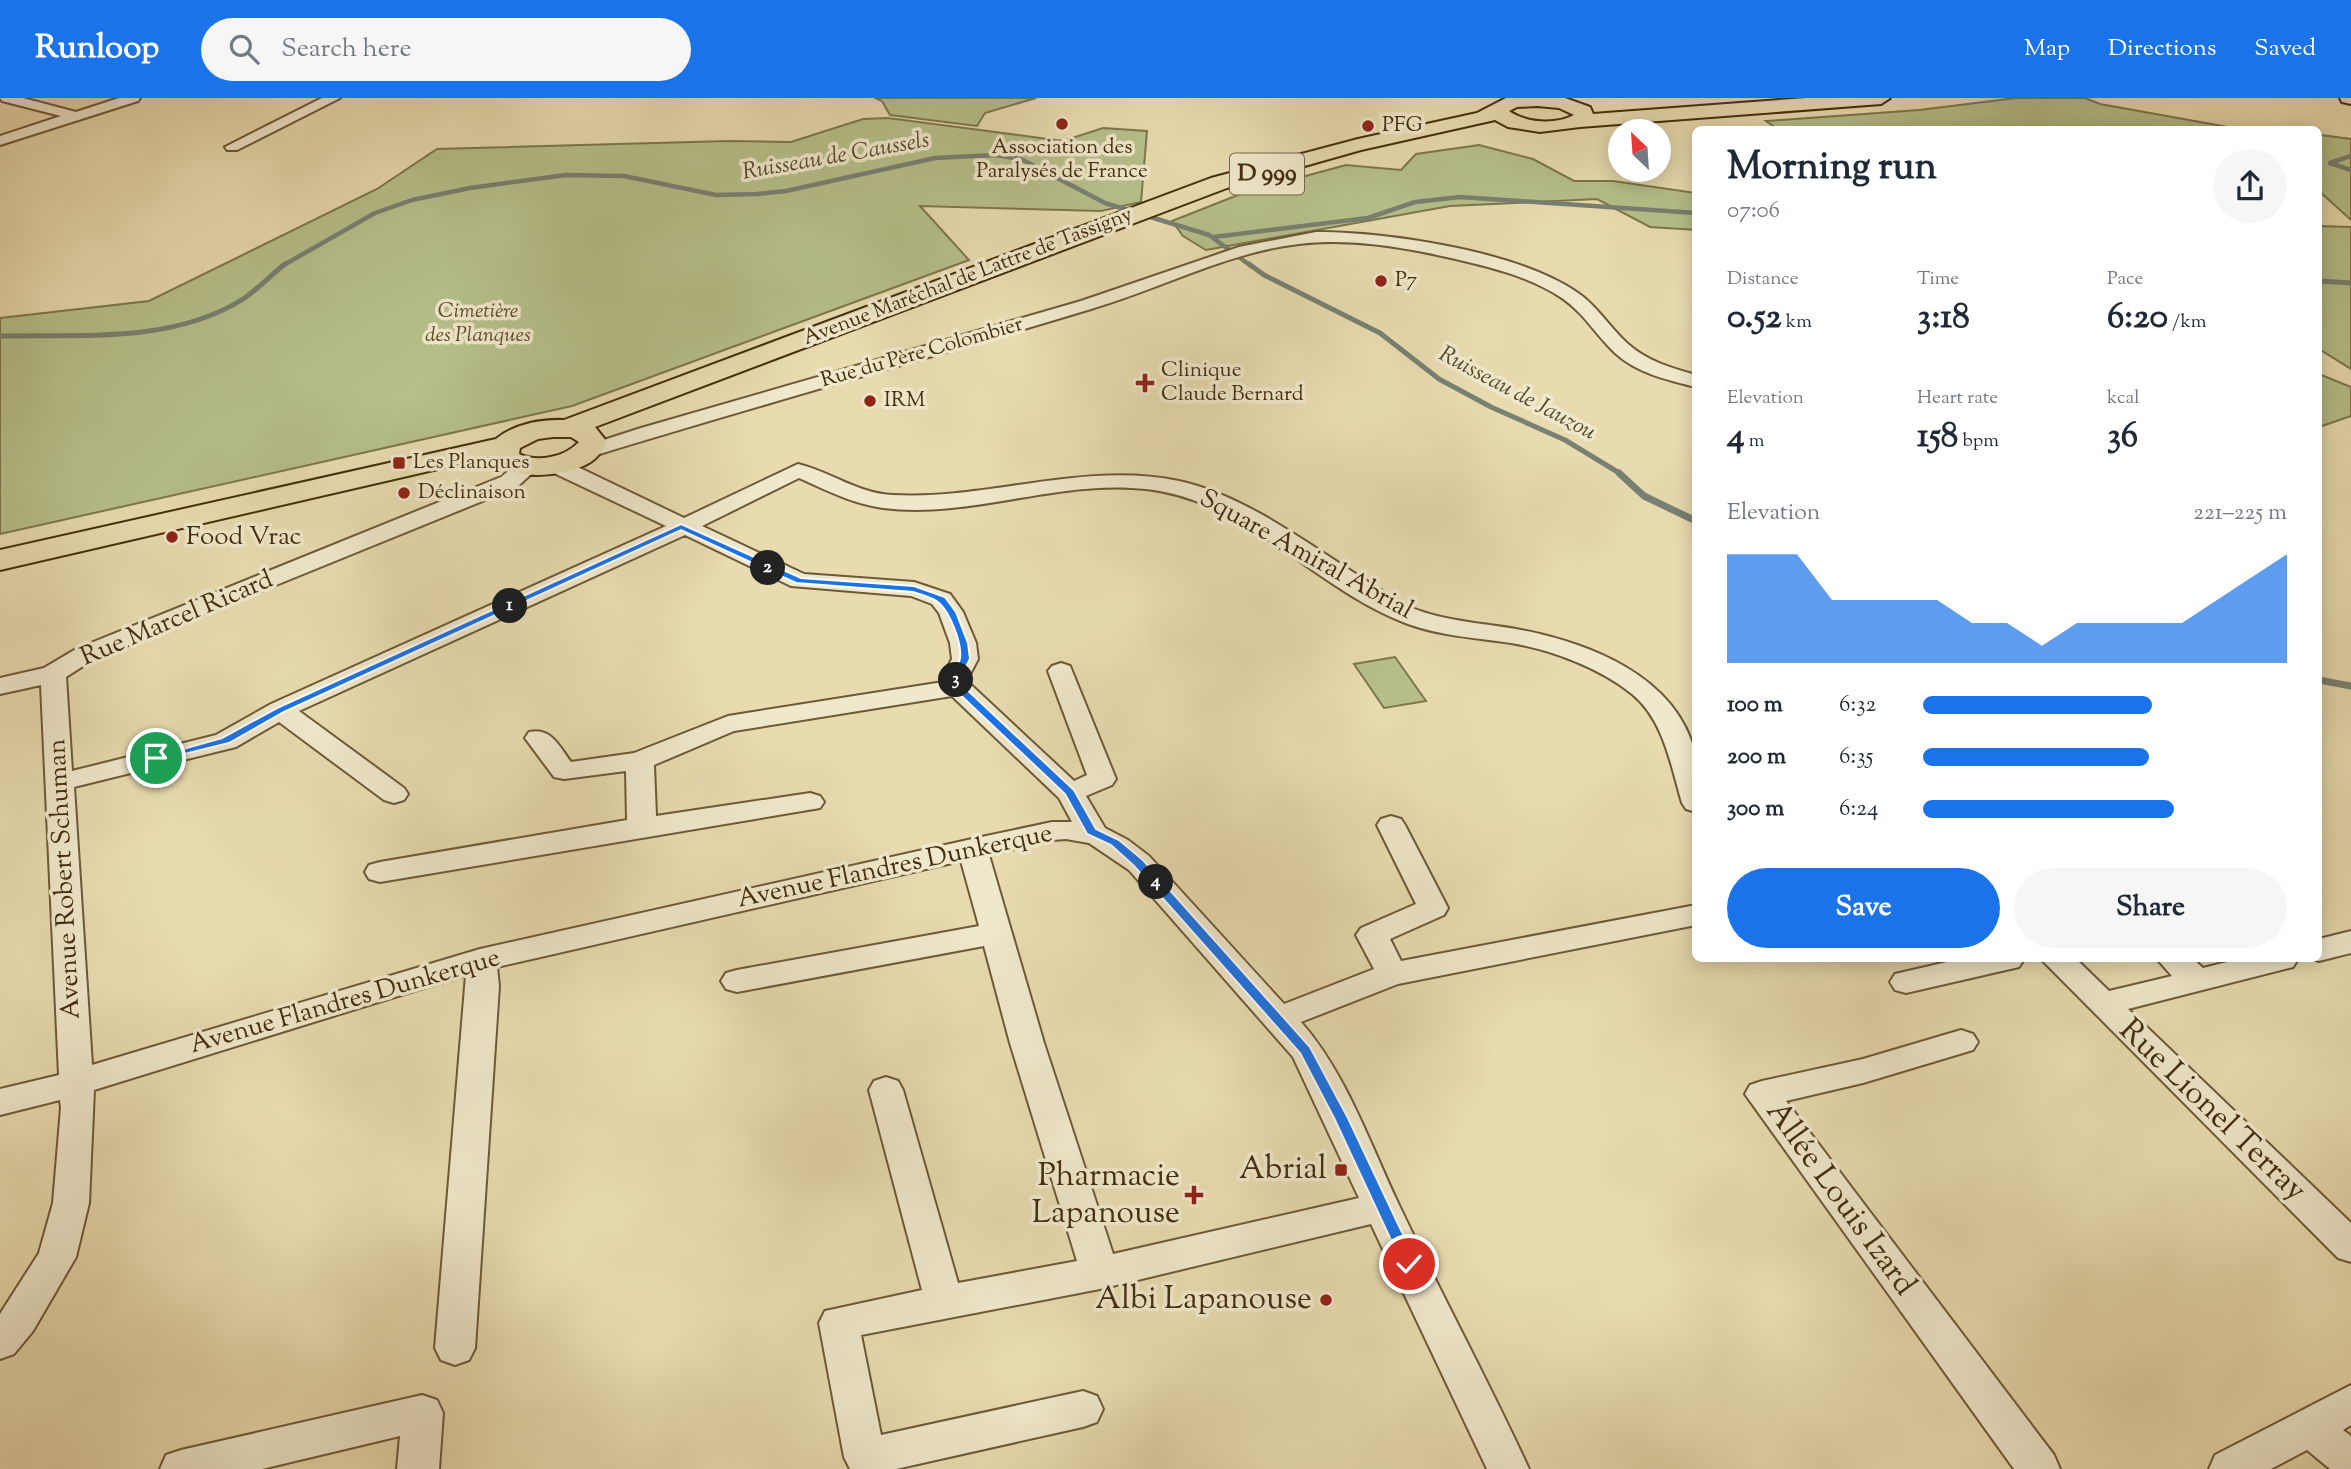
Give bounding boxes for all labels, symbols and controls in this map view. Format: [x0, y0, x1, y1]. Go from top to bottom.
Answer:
search box [201, 18, 691, 81]
text: Runloop [35, 25, 159, 73]
icon: search [225, 30, 263, 68]
text: Search here [281, 31, 412, 68]
text: Map [2024, 32, 2070, 66]
text: Directions [2108, 32, 2216, 66]
text: Saved [2254, 32, 2316, 66]
place label: PFG [1382, 111, 1423, 141]
marker: Association des Paralysés de France [1054, 116, 1070, 132]
marker: PFG [1360, 118, 1376, 134]
north arrow [1608, 119, 1671, 182]
map controls [1608, 119, 1671, 182]
water label: Ruisseau de Caussels [740, 124, 932, 190]
place label: Association des Paralysés de France [976, 133, 1148, 187]
text: Morning run [1727, 142, 1937, 196]
button: share [2213, 149, 2287, 223]
road number: D 999 [1230, 154, 1304, 194]
text: 07:06 [1727, 195, 1780, 228]
street label: Avenue Maréchal de Lattre de Tassigny [799, 200, 1138, 354]
place label: P7 [1395, 266, 1418, 296]
text: Distance [1727, 266, 1799, 293]
text: Time [1917, 266, 1959, 293]
text: Pace [2107, 266, 2143, 293]
marker: P7 [1373, 273, 1389, 289]
text: 0.52 [1727, 293, 1782, 344]
text: 3:18 [1917, 293, 1970, 344]
text: 6:20 [2107, 293, 2168, 344]
park label: Cimetière des Planques [425, 297, 531, 351]
text: km [1782, 309, 1812, 336]
text: /km [2168, 309, 2206, 336]
street label: Rue du Père Colombier [817, 310, 1027, 396]
water label: Ruisseau de Jauzou [1432, 339, 1602, 449]
place label: Clinique Claude Bernard [1161, 356, 1304, 410]
marker: Clinique Claude Bernard [1135, 373, 1155, 393]
text: Elevation [1727, 385, 1804, 412]
text: Heart rate [1917, 385, 1998, 412]
text: kcal [2107, 385, 2140, 412]
place label: IRM [884, 386, 925, 416]
marker: IRM [862, 393, 878, 409]
text: 4 [1727, 412, 1745, 463]
text: 158 [1917, 412, 1958, 463]
text: 36 [2107, 412, 2138, 463]
text: m [1745, 428, 1764, 455]
text: bpm [1958, 428, 1999, 455]
place label: Les Planques [413, 448, 529, 478]
marker: Les Planques [391, 455, 407, 471]
place label: Déclinaison [418, 478, 526, 508]
street label: Square Amiral Abrial [1192, 481, 1420, 629]
marker: Déclinaison [396, 485, 412, 501]
text: Elevation [1727, 497, 1820, 530]
text: 221–225 m [2193, 497, 2287, 530]
place label: Food Vrac [186, 519, 302, 556]
marker: Food Vrac [164, 529, 180, 545]
pin: 2 [750, 550, 786, 586]
text: 2 [763, 554, 772, 581]
street label: Rue Marcel Ricard [75, 562, 279, 676]
pin: 1 [492, 588, 528, 624]
text: 1 [506, 592, 513, 619]
pin: 3 [939, 662, 974, 698]
text: 3 [952, 666, 959, 693]
text: 100 m [1727, 689, 1783, 722]
text: 6:32 [1839, 689, 1876, 722]
pin [126, 728, 186, 788]
street label: Avenue Robert Schuman [39, 738, 91, 1020]
icon: arrive [137, 739, 175, 777]
text: 200 m [1727, 741, 1786, 774]
text: 6:35 [1839, 741, 1873, 774]
text: 300 m [1727, 793, 1784, 826]
text: 6:24 [1839, 793, 1879, 826]
street label: Avenue Flandres Dunkerque [734, 816, 1056, 918]
pin: 4 [1138, 864, 1174, 900]
text: 4 [1151, 868, 1160, 895]
button: Save [1727, 868, 2000, 948]
button: Share [2014, 868, 2287, 948]
street label: Avenue Flandres Dunkerque [186, 940, 504, 1064]
street label: Rue Lionel Terray [2108, 1009, 2316, 1213]
street label: Allée Louis Izard [1754, 1092, 1926, 1306]
place label: Abrial [1239, 1147, 1327, 1193]
place label: Pharmacie Lapanouse [1032, 1154, 1180, 1237]
marker: Abrial [1333, 1162, 1349, 1178]
marker: Pharmacie Lapanouse [1186, 1187, 1202, 1203]
pin [1379, 1234, 1439, 1294]
icon: check [1390, 1245, 1428, 1283]
place label: Albi Lapanouse [1095, 1277, 1312, 1323]
marker: Albi Lapanouse [1318, 1292, 1334, 1308]

